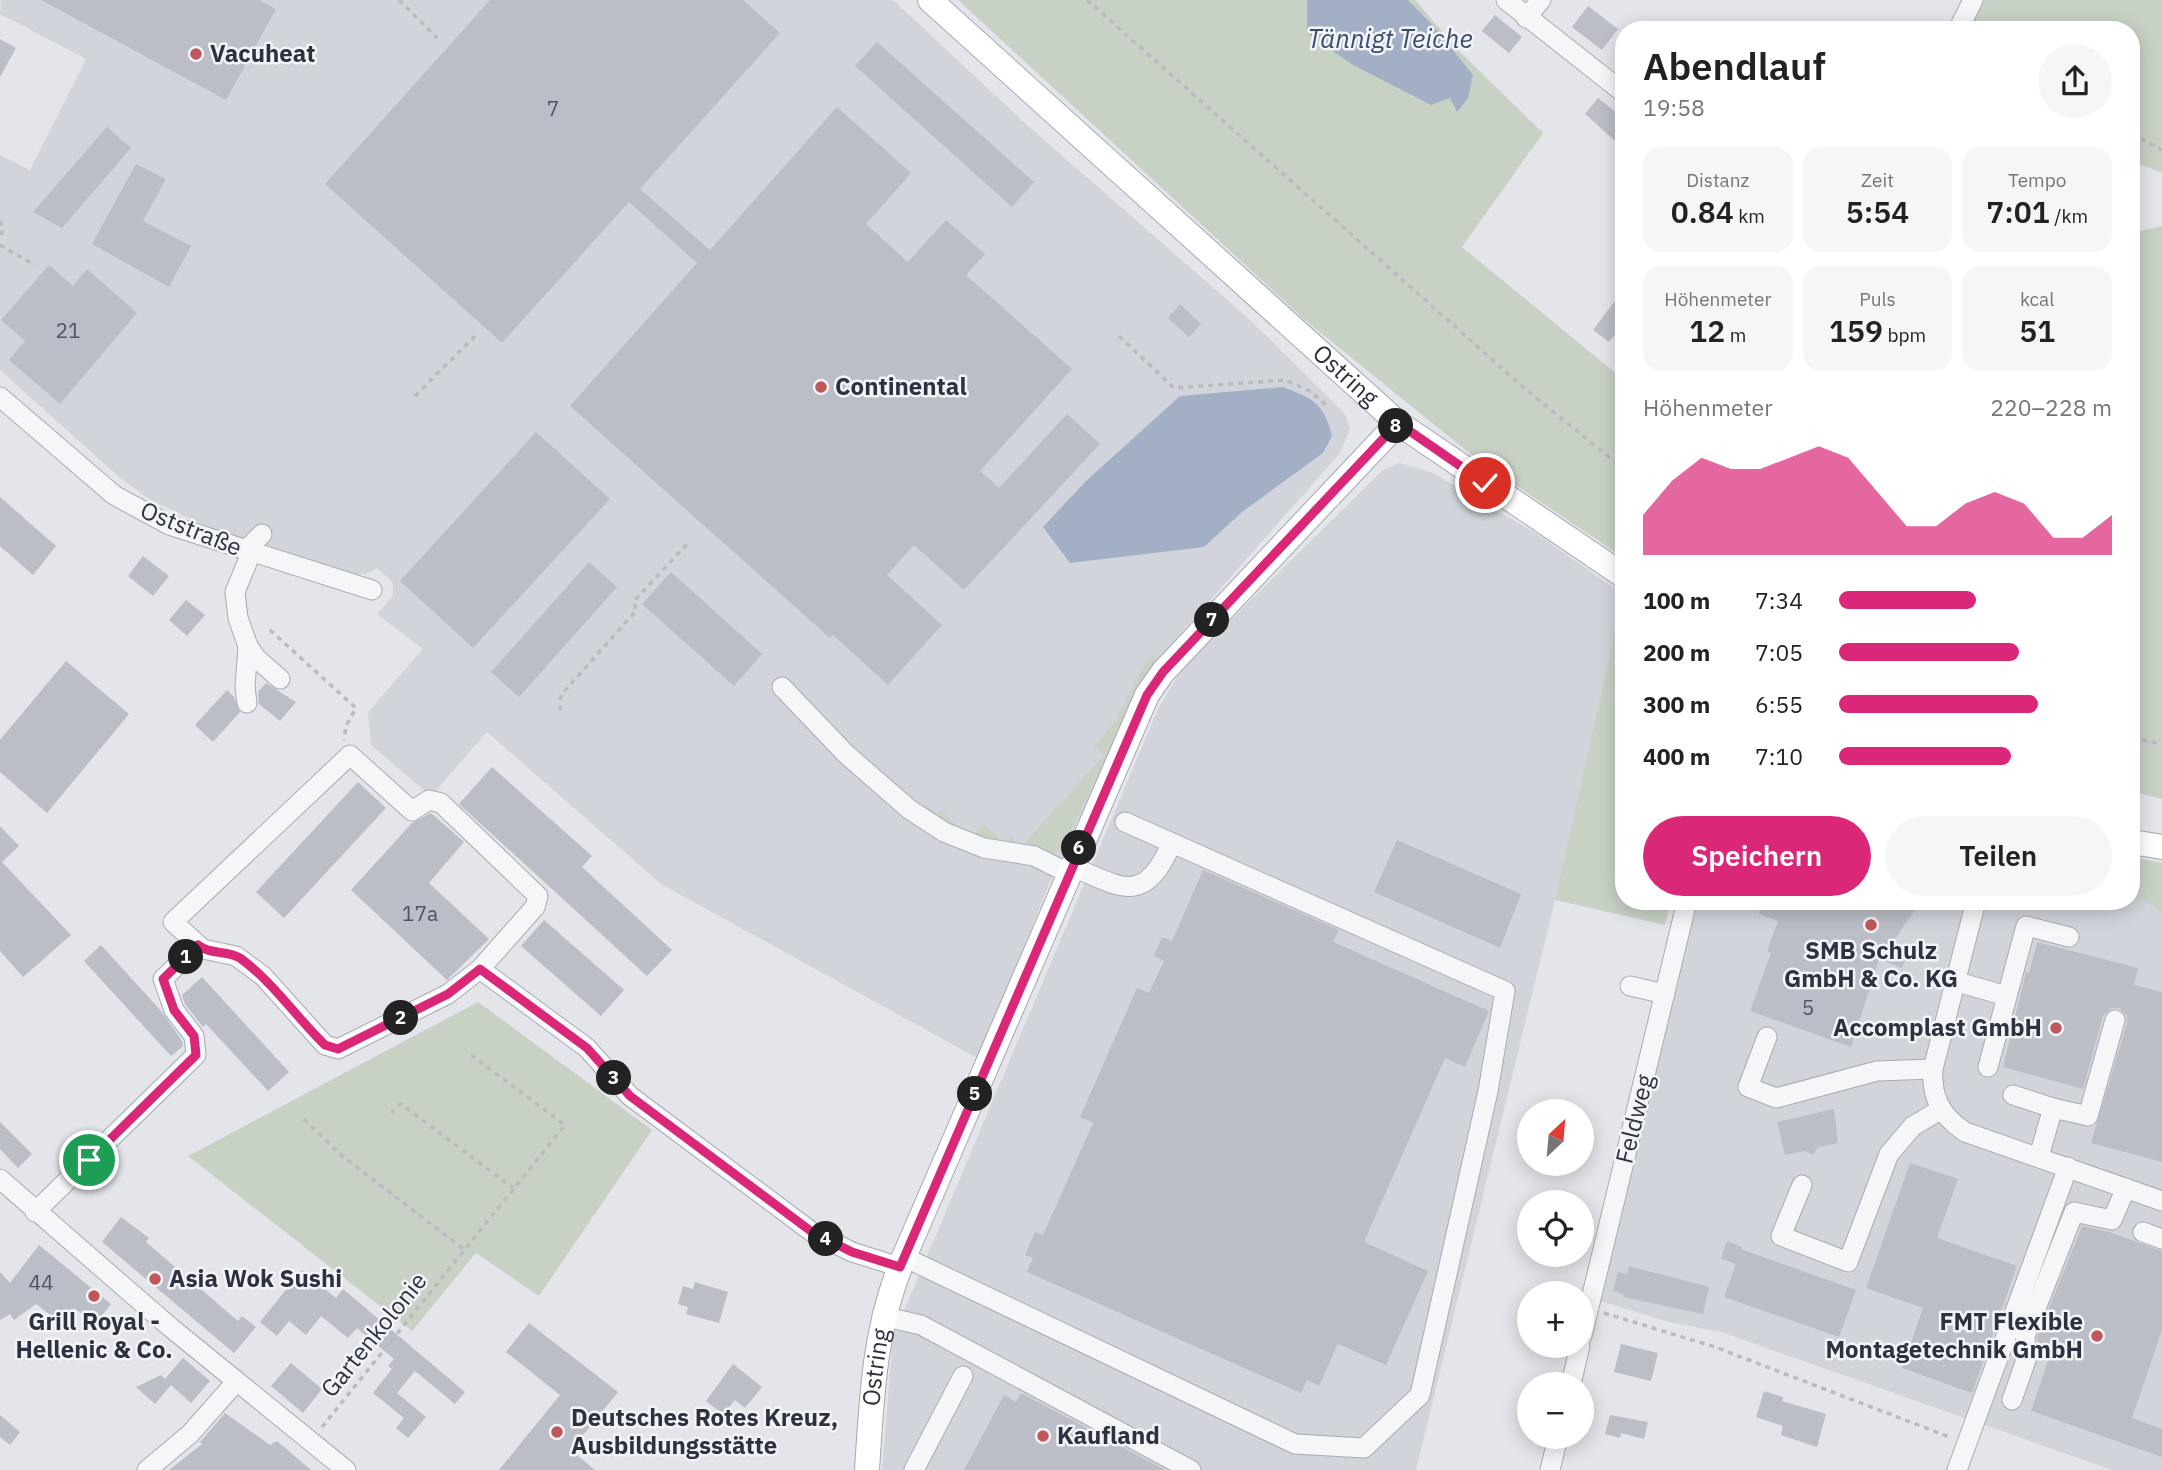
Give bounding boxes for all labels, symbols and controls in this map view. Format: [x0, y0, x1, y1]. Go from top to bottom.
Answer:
water label: Tännigt Teiche [1307, 21, 1473, 55]
place label: Vacuheat [210, 37, 316, 69]
text: Abendlauf [1643, 41, 1826, 90]
button: share [2038, 44, 2112, 118]
marker: Vacuheat [188, 46, 204, 62]
text: 19:58 [1643, 92, 1705, 122]
house number: 7 [547, 94, 559, 122]
text: Distanz [1686, 168, 1749, 192]
text: Zeit [1861, 168, 1894, 192]
text: Tempo [2008, 168, 2066, 192]
text: 0.84 [1671, 192, 1734, 231]
text: 5:54 [1846, 192, 1909, 231]
text: 7:01 [1986, 192, 2050, 231]
text: km [1734, 204, 1765, 228]
text: /km [2050, 204, 2088, 228]
text: Höhenmeter [1664, 287, 1771, 311]
text: Puls [1859, 287, 1896, 311]
text: kcal [2020, 287, 2054, 311]
text: 12 [1689, 311, 1725, 350]
text: 159 [1829, 311, 1883, 350]
text: 51 [2019, 311, 2055, 350]
house number: 21 [55, 316, 81, 344]
text: m [1725, 323, 1746, 347]
text: bpm [1883, 323, 1926, 347]
street label: Ostring [1306, 337, 1386, 413]
place label: Continental [835, 370, 967, 402]
marker: Continental [813, 379, 829, 395]
text: Höhenmeter [1643, 392, 1773, 422]
text: 220–228 m [1990, 392, 2112, 422]
pin: 8 [1378, 408, 1414, 444]
text: 8 [1390, 413, 1401, 437]
pin [1455, 453, 1515, 513]
icon: check [1466, 464, 1504, 502]
street label: Oststraße [136, 493, 247, 563]
text: 100 m [1643, 585, 1710, 615]
text: 7:34 [1755, 585, 1803, 615]
pin: 7 [1194, 602, 1230, 638]
text: 7 [1206, 607, 1217, 631]
text: 200 m [1643, 637, 1710, 667]
text: 7:05 [1755, 637, 1803, 667]
text: 300 m [1643, 689, 1710, 719]
text: 6:55 [1755, 689, 1803, 719]
text: 400 m [1643, 741, 1710, 771]
text: 7:10 [1755, 741, 1803, 771]
button: Speichern [1643, 816, 1871, 896]
button: Teilen [1885, 816, 2112, 896]
pin: 6 [1062, 830, 1096, 866]
text: 6 [1073, 835, 1084, 859]
house number: 17a [402, 899, 438, 927]
marker: SMB Schulz GmbH & Co. KG [1863, 917, 1879, 933]
place label: SMB Schulz GmbH & Co. KG [1784, 934, 1958, 994]
pin: 1 [168, 940, 204, 974]
text: 1 [180, 944, 191, 968]
house number: 5 [1802, 993, 1814, 1021]
pin: 2 [384, 1000, 418, 1036]
text: 2 [395, 1005, 406, 1029]
place label: Accomplast GmbH [1833, 1011, 2042, 1043]
marker: Accomplast GmbH [2048, 1020, 2064, 1036]
pin: 3 [596, 1060, 632, 1096]
text: 3 [608, 1065, 619, 1089]
street label: Feldweg [1608, 1071, 1661, 1167]
pin: 5 [958, 1076, 992, 1112]
text: 5 [969, 1081, 980, 1105]
north arrow [1517, 1099, 1594, 1176]
map controls [1517, 1099, 1594, 1449]
pin [59, 1130, 119, 1190]
icon: arrive [70, 1141, 108, 1179]
button: locate [1517, 1190, 1594, 1267]
pin: 4 [808, 1222, 844, 1256]
text: 4 [820, 1226, 831, 1250]
place label: Asia Wok Sushi [169, 1262, 342, 1294]
street label: Gartenkolonie [313, 1265, 433, 1404]
house number: 44 [28, 1268, 54, 1296]
marker: Asia Wok Sushi [147, 1271, 163, 1287]
button: + [1517, 1281, 1594, 1358]
marker: Grill Royal - Hellenic & Co. [86, 1288, 102, 1304]
place label: Grill Royal - Hellenic & Co. [15, 1305, 173, 1365]
place label: FMT Flexible Montagetechnik GmbH [1825, 1305, 2083, 1365]
street label: Ostring [854, 1325, 897, 1407]
marker: FMT Flexible Montagetechnik GmbH [2089, 1328, 2105, 1344]
button: − [1517, 1372, 1594, 1449]
place label: Deutsches Rotes Kreuz, Ausbildungsstätte [571, 1401, 838, 1461]
place label: Kaufland [1057, 1419, 1160, 1451]
marker: Deutsches Rotes Kreuz, Ausbildungsstätte [549, 1424, 565, 1440]
marker: Kaufland [1035, 1428, 1051, 1444]

